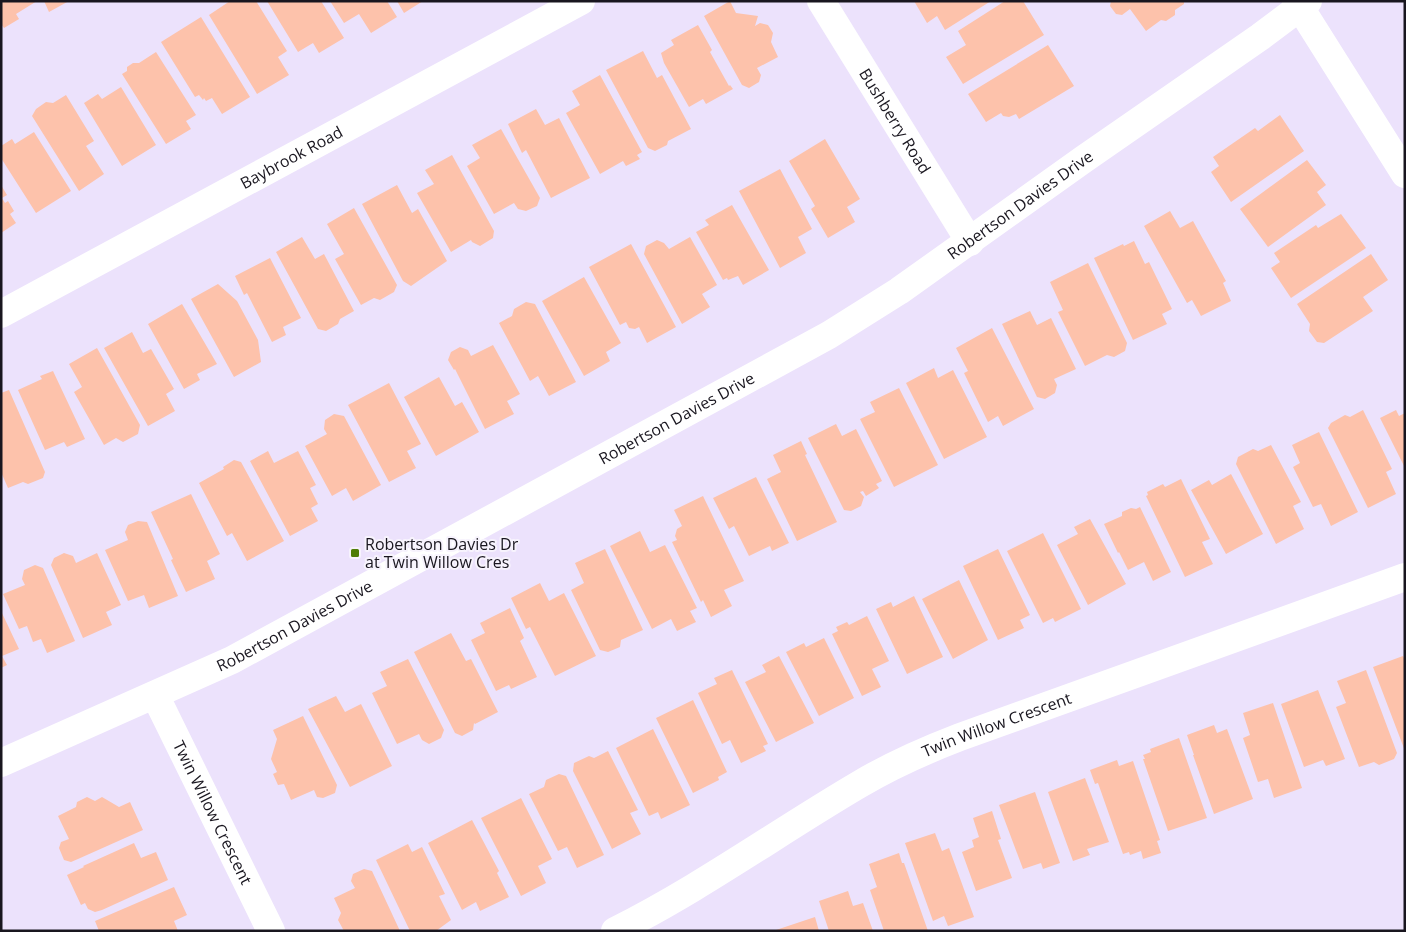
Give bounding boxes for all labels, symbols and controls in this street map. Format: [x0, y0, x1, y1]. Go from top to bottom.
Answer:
street label: Bushberry Road [854, 64, 936, 178]
street label: Baybrook Road [236, 121, 347, 194]
street label: Robertson Davies Drive [943, 145, 1097, 264]
street label: Robertson Davies Drive [595, 367, 758, 469]
place label: Robertson Davies Dr at Twin Willow Cres [365, 533, 519, 573]
marker: Robertson Davies Dr at Twin Willow Cres [349, 547, 361, 559]
street label: Robertson Davies Drive [213, 575, 376, 677]
street label: Twin Willow Crescent [918, 687, 1075, 762]
street label: Twin Willow Crescent [168, 737, 258, 888]

